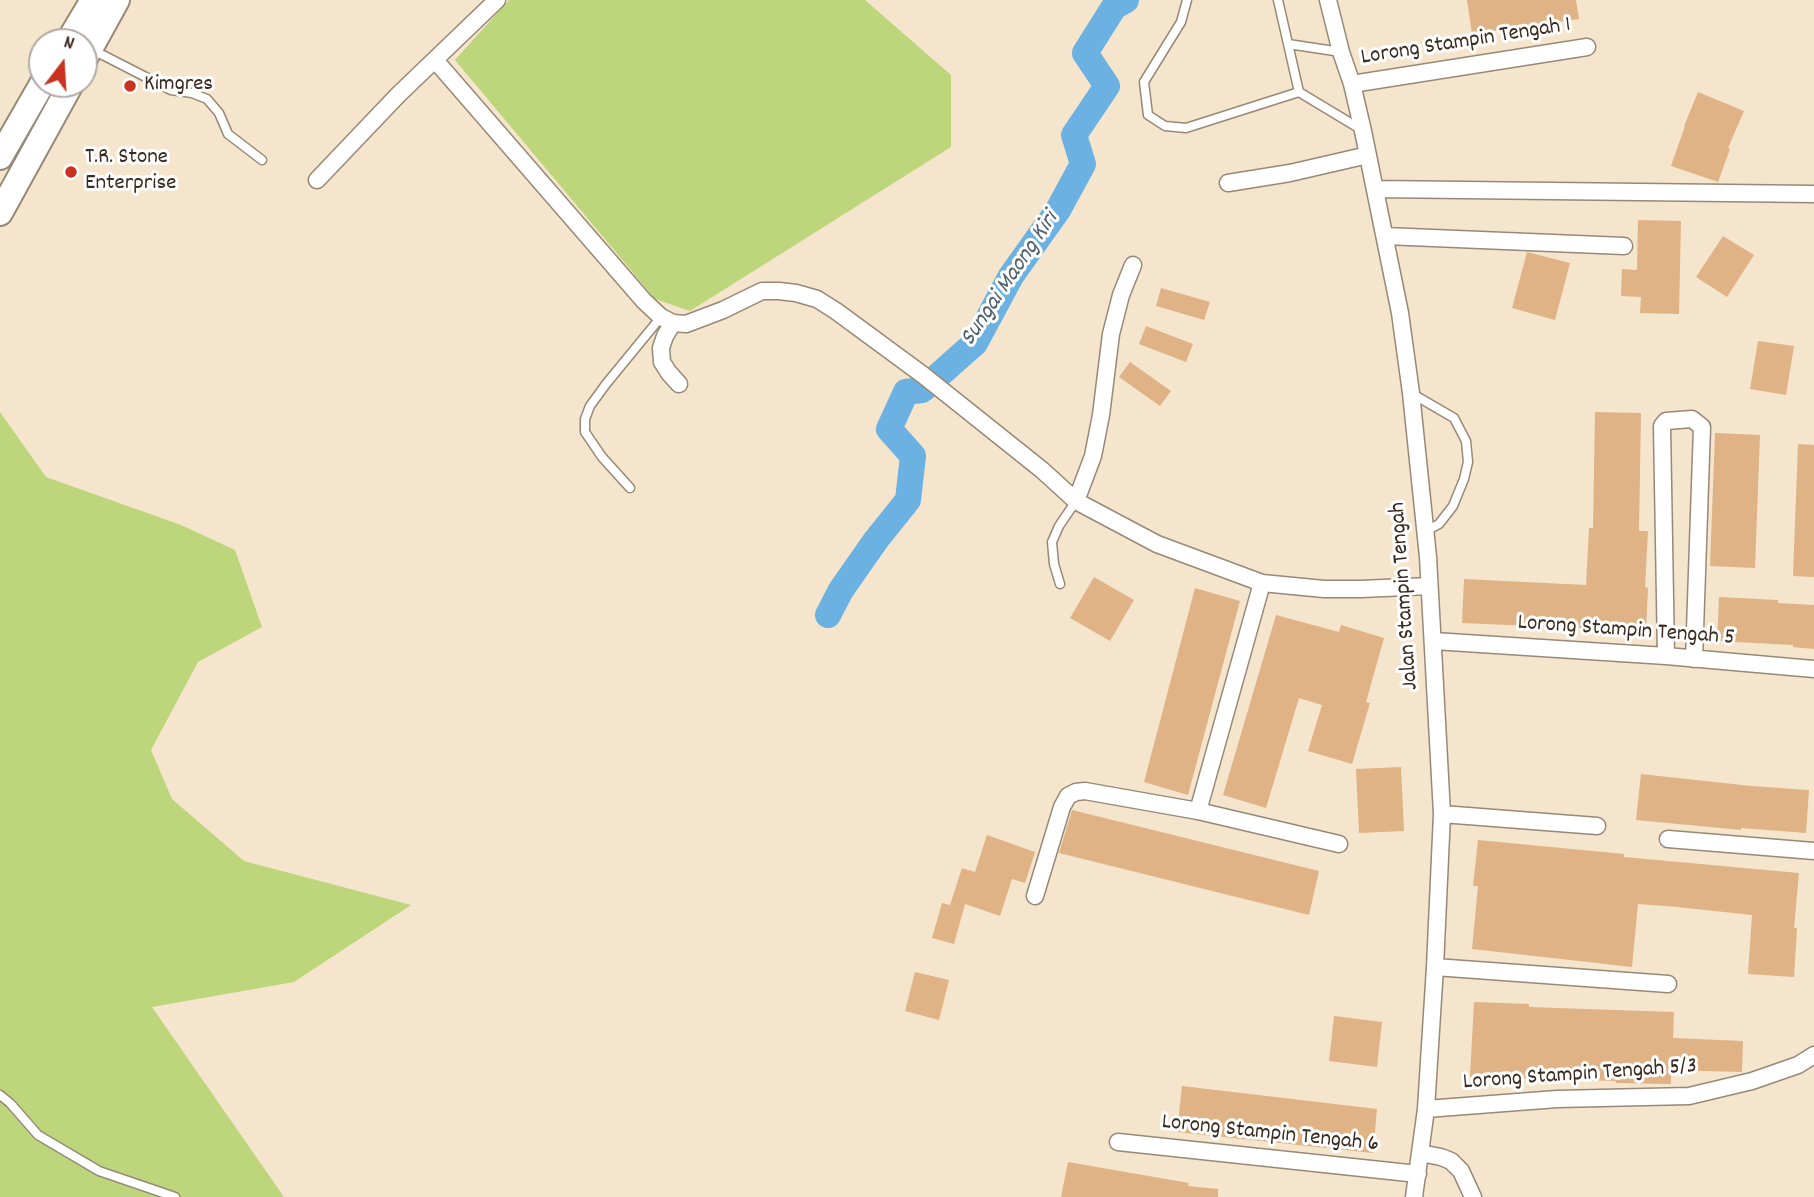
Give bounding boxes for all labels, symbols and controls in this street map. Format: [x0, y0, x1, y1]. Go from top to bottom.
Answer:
street label: Lorong Stampin Tengah 1 [1359, 13, 1573, 73]
north arrow [28, 28, 98, 98]
text: N [60, 30, 77, 59]
place label: Kimgres [144, 72, 213, 100]
marker: Kimgres [122, 78, 138, 94]
place label: T.R. Stone Enterprise [85, 145, 176, 199]
marker: T.R. Stone Enterprise [63, 164, 79, 180]
water label: Sungai Maong Kiri [956, 207, 1066, 353]
street label: Jalan Stampin Tengah [1386, 501, 1426, 691]
street label: Lorong Stampin Tengah 5 [1517, 611, 1735, 653]
street label: Lorong Stampin Tengah 5/3 [1462, 1054, 1698, 1098]
street label: Lorong Stampin Tengah 6 [1160, 1110, 1380, 1160]

